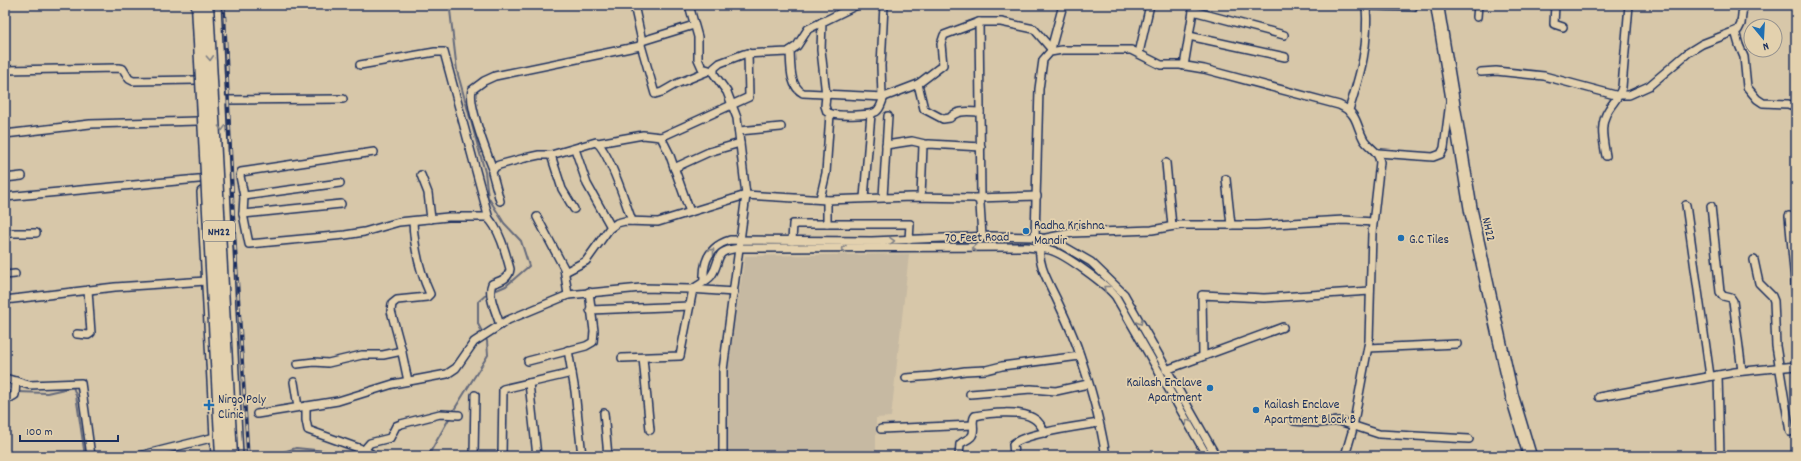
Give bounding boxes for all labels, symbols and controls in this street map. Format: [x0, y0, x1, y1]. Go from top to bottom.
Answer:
north arrow [1743, 18, 1783, 58]
text: N [1760, 37, 1771, 54]
one-way arrow [206, 55, 214, 61]
one-way arrow [218, 125, 226, 131]
street label: NH22 [1476, 216, 1500, 244]
place label: Radha Krishna Mandir [1034, 217, 1105, 251]
road number: NH22 [203, 221, 235, 241]
marker: Radha Krishna Mandir [1021, 226, 1031, 236]
street label: 70 Feet Road [945, 228, 1009, 249]
place label: G.C Tiles [1409, 231, 1449, 250]
marker: G.C Tiles [1396, 233, 1406, 243]
one-way arrow [889, 237, 895, 245]
one-way arrow [971, 244, 977, 252]
one-way arrow [841, 245, 847, 253]
one-way arrow [708, 248, 715, 255]
one-way arrow [1104, 285, 1111, 292]
one-way arrow [1136, 318, 1143, 325]
place label: Kailash Enclave Apartment [1126, 374, 1202, 408]
marker: Kailash Enclave Apartment [1205, 383, 1215, 393]
place label: Nirgo Poly Clinic [218, 391, 267, 425]
place label: Kailash Enclave Apartment Block B [1264, 396, 1356, 430]
marker: Nirgo Poly Clinic [203, 399, 215, 411]
marker: Kailash Enclave Apartment Block B [1251, 405, 1261, 415]
scale bar [20, 417, 118, 443]
one-way arrow [1185, 419, 1192, 426]
text: 100 m [26, 424, 53, 441]

